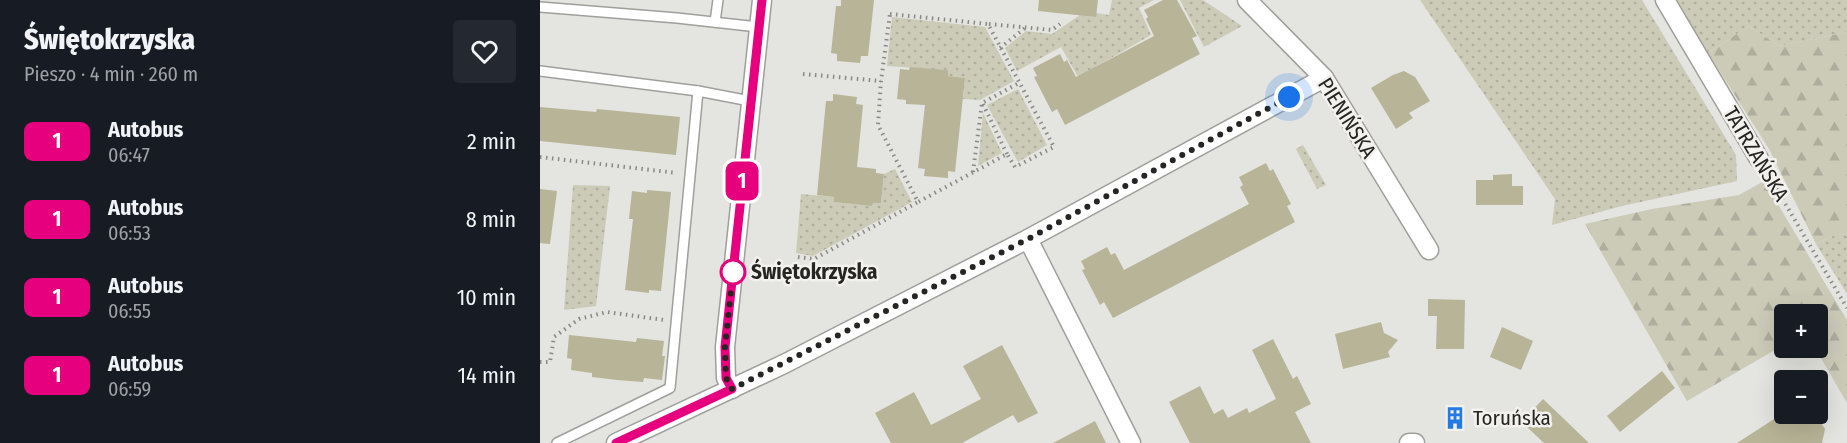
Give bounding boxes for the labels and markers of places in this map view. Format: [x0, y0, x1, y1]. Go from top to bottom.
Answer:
place label: Świętokrzyska [751, 258, 877, 285]
marker: Świętokrzyska [720, 259, 746, 285]
building icon: Toruńska [1442, 405, 1468, 431]
place label: Toruńska [1473, 405, 1551, 431]

